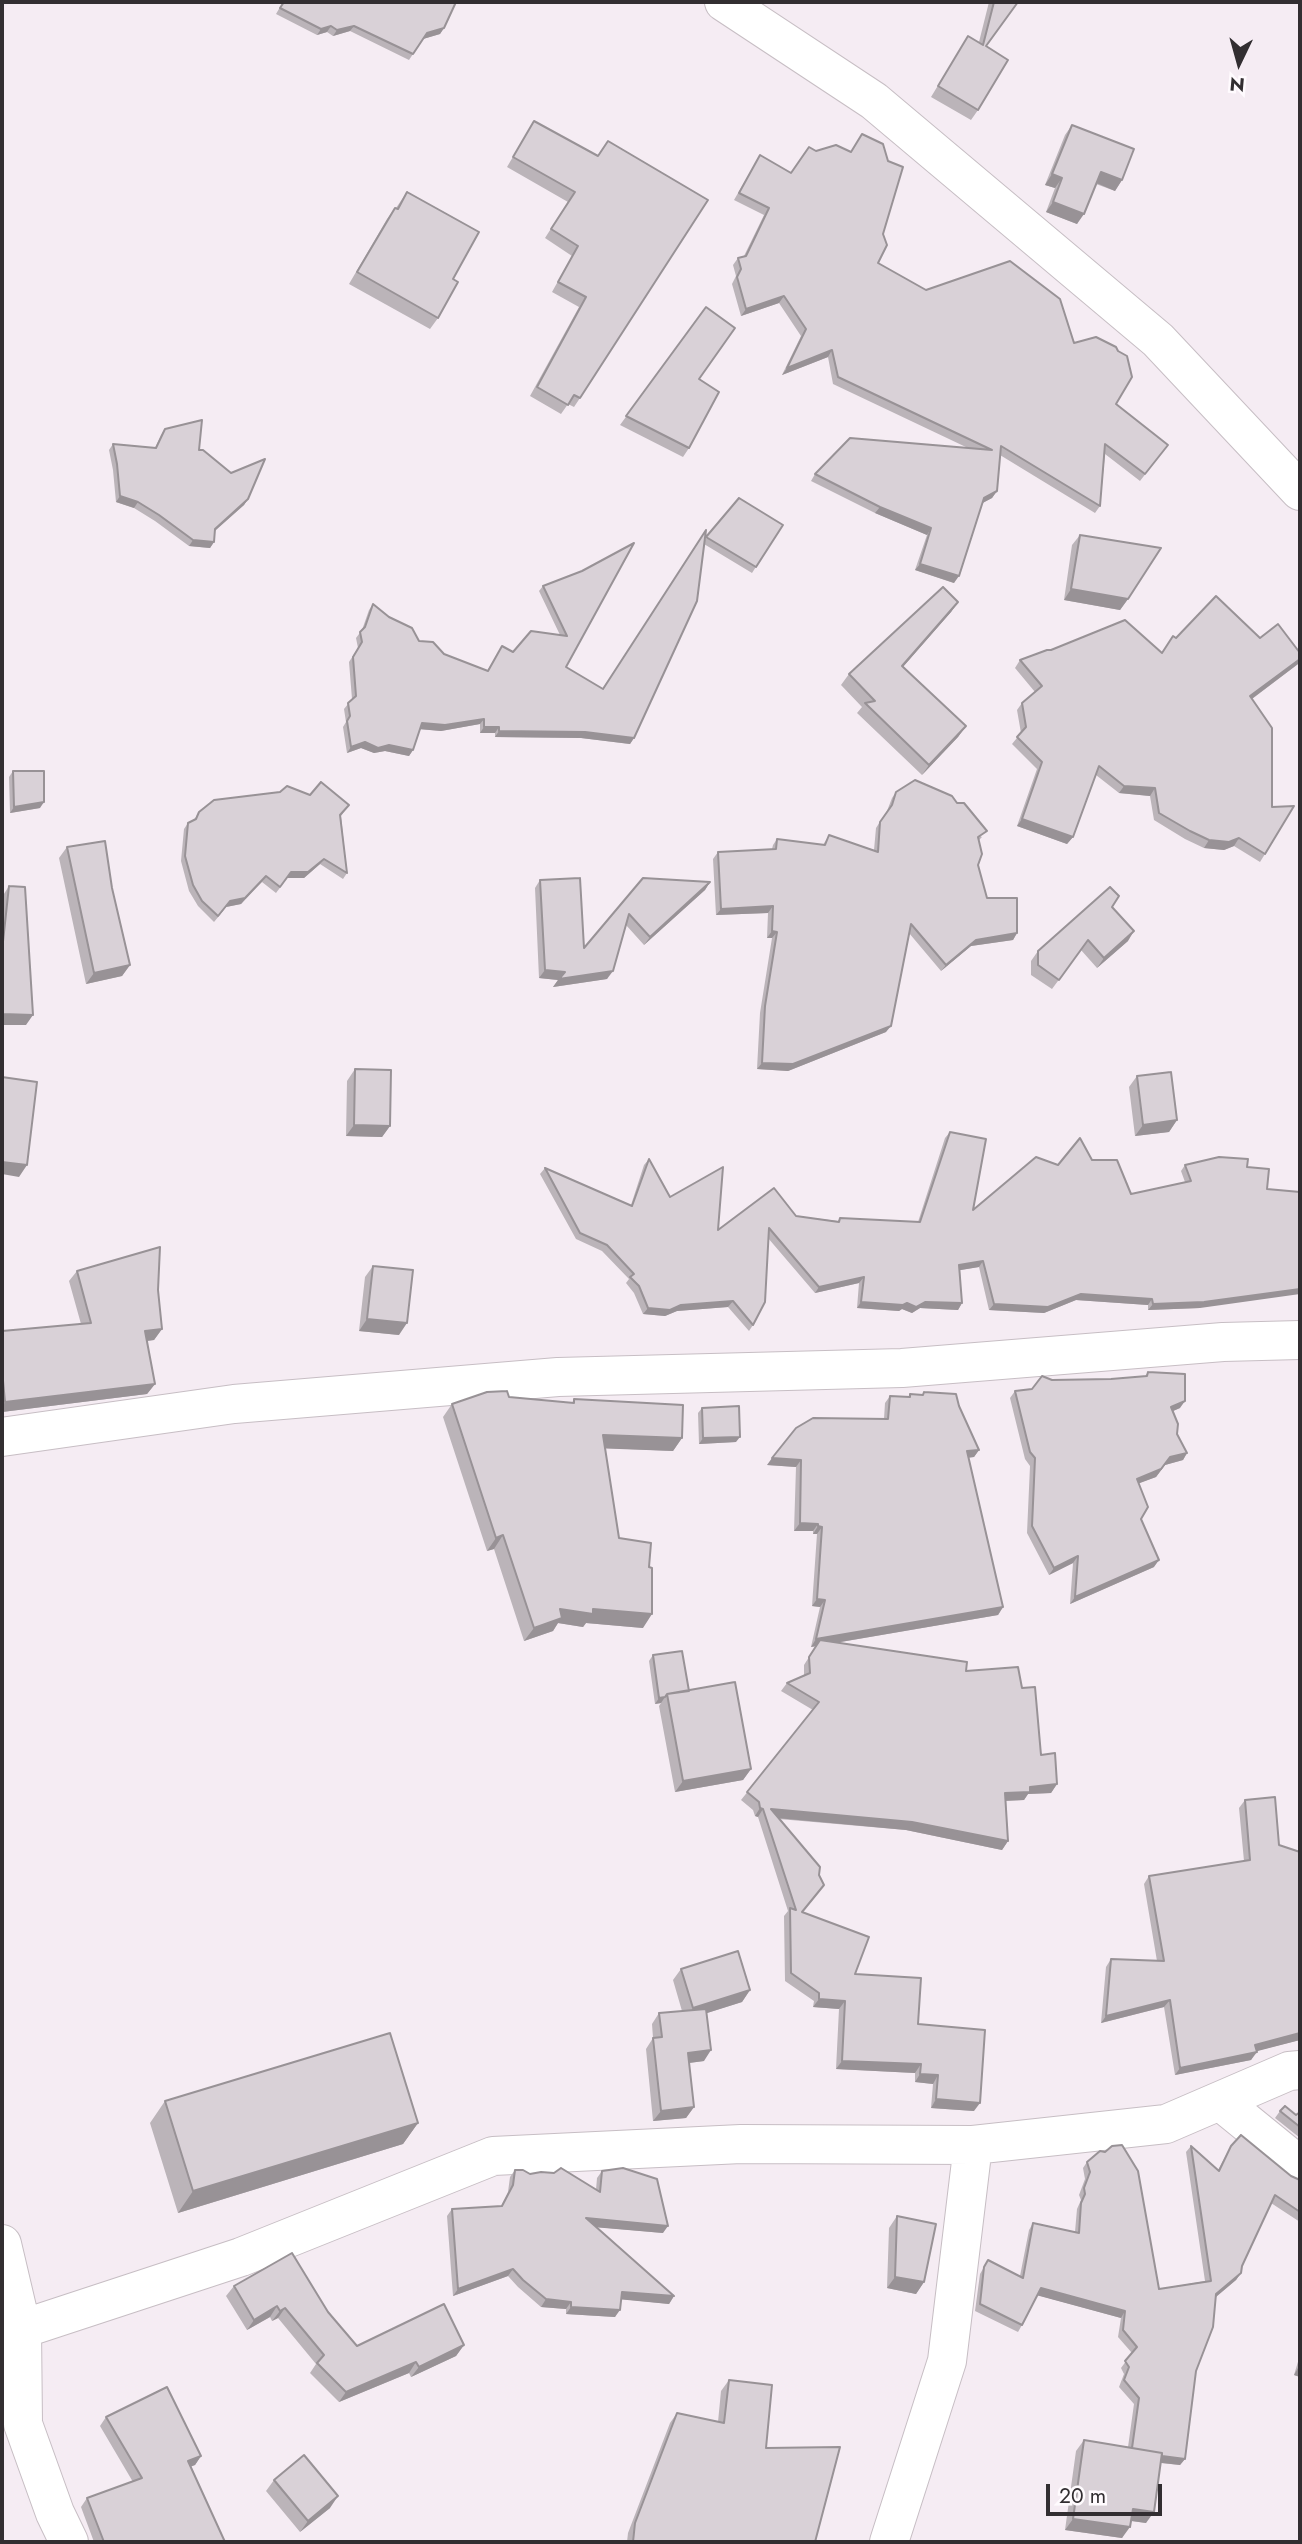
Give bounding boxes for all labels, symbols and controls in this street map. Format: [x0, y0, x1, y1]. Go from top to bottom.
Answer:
north arrow [1204, 28, 1274, 98]
text: N [1228, 70, 1246, 99]
scale bar [1050, 2470, 1166, 2514]
text: 20 m [1059, 2481, 1106, 2511]

